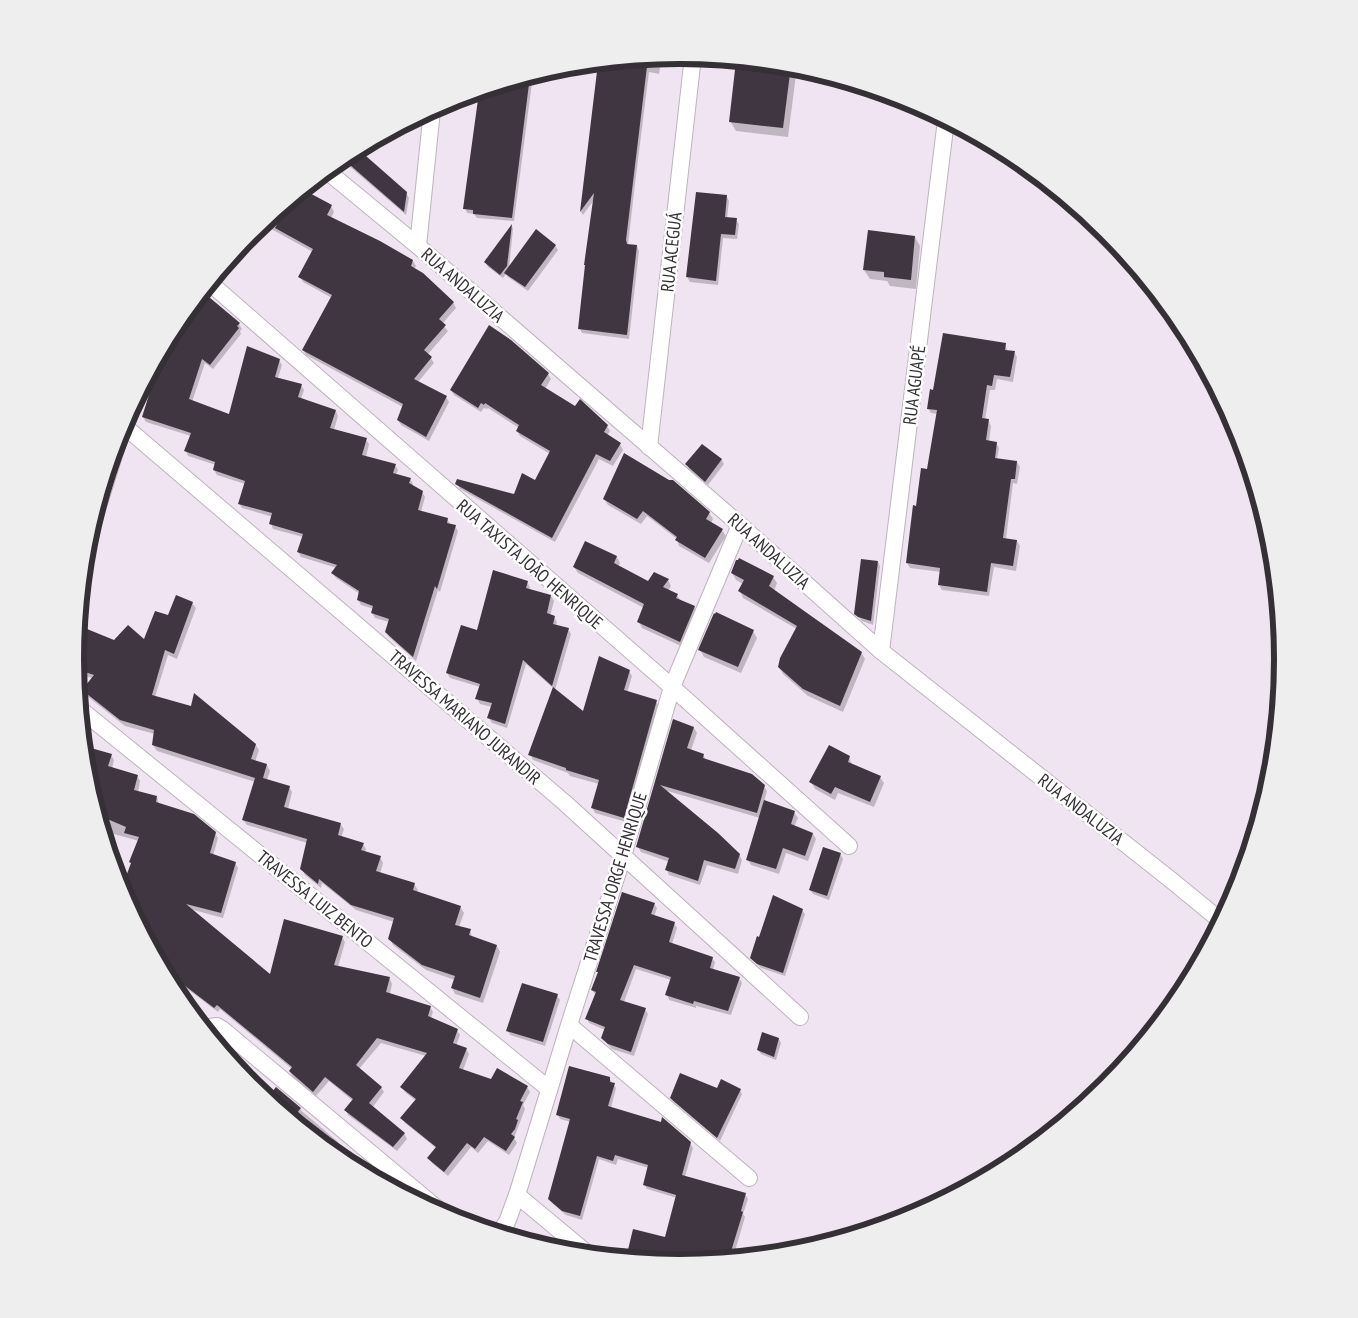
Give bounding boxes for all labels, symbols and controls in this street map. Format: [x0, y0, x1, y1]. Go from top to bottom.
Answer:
street label: RUA ACEGUÁ [655, 210, 687, 293]
street label: RUA ANDALUZIA [417, 243, 510, 328]
street label: RUA AGUAPÉ [898, 344, 930, 426]
street label: RUA TAXISTA JOÃO HENRIQUE [452, 494, 608, 634]
street label: RUA ANDALUZIA [723, 508, 815, 594]
street label: TRAVESSA MARIANO JURANDIR [384, 645, 546, 790]
street label: RUA ANDALUZIA [1034, 768, 1129, 850]
street label: TRAVESSA JORGE HENRIQUE [578, 789, 652, 965]
street label: TRAVESSA LUIZ BENTO [252, 845, 378, 953]

